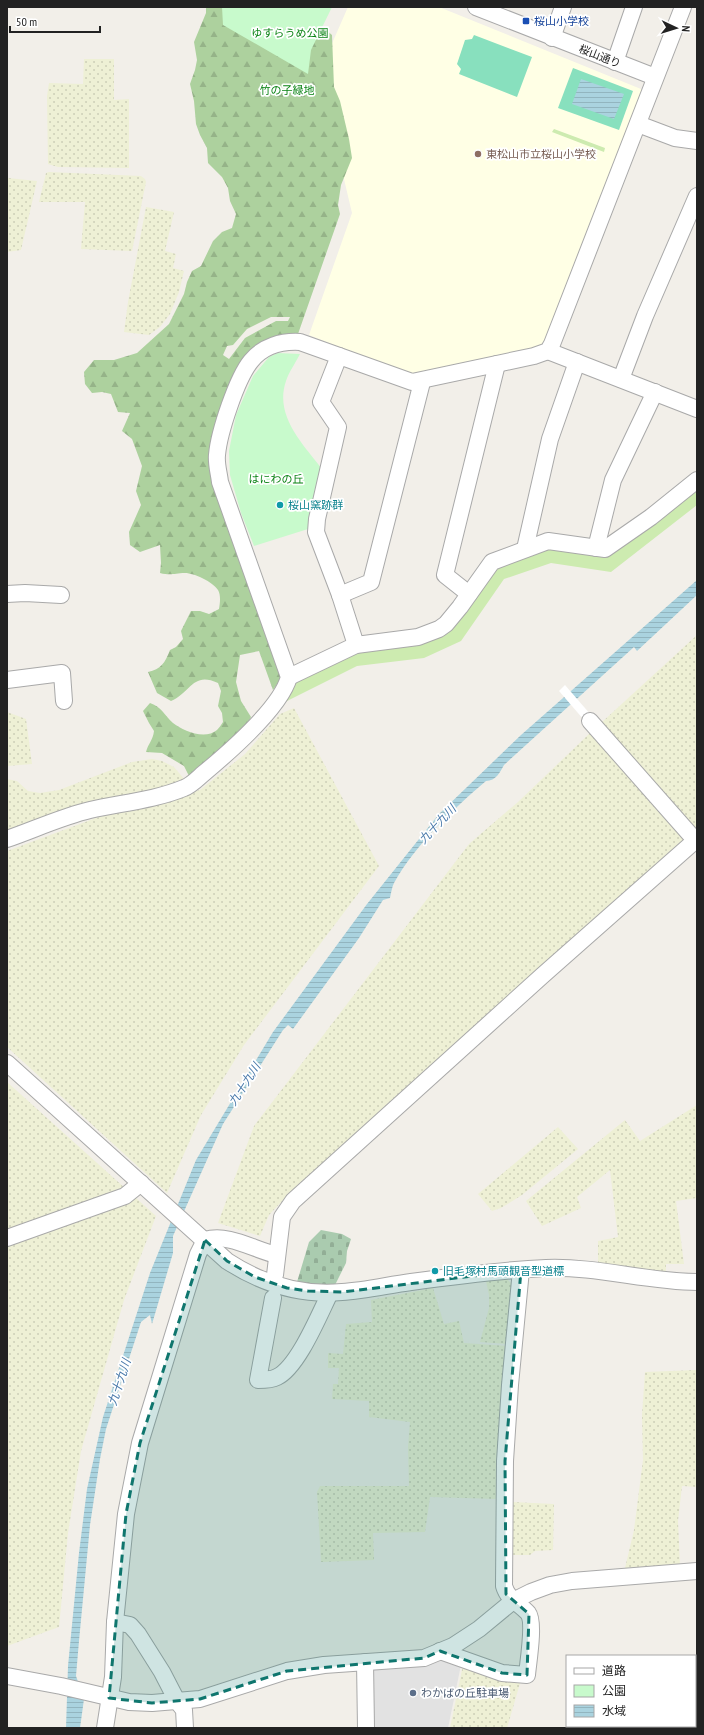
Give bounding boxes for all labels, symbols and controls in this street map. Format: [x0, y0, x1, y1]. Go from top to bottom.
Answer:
scale bar [10, 8, 100, 34]
north arrow [656, 8, 696, 48]
text: 50 m [16, 14, 37, 29]
place label: 桜山小学校 [534, 14, 589, 28]
marker: 桜山小学校 [521, 16, 531, 26]
text: N [679, 25, 693, 32]
park label: ゆすらうめ公園 [252, 26, 329, 40]
street label: 桜山通り [577, 42, 623, 70]
park label: 竹の子緑地 [260, 83, 315, 97]
place label: 東松山市立桜山小学校 [486, 147, 596, 161]
marker: 東松山市立桜山小学校 [473, 149, 483, 159]
park label: はにわの丘 [249, 472, 304, 486]
place label: 桜山窯跡群 [288, 498, 343, 512]
marker: 桜山窯跡群 [275, 500, 285, 510]
water label: 九十九川 [415, 800, 460, 847]
water label: 九十九川 [225, 1058, 264, 1108]
place label: 旧毛塚村馬頭観音型道標 [443, 1264, 564, 1278]
marker: 旧毛塚村馬頭観音型道標 [430, 1266, 440, 1276]
water label: 九十九川 [104, 1355, 134, 1407]
legend [566, 1655, 696, 1727]
text: 道路 [602, 1663, 626, 1678]
text: 公園 [602, 1683, 626, 1698]
place label: わかばの丘駐車場 [421, 1686, 509, 1700]
marker: わかばの丘駐車場 [408, 1688, 418, 1698]
text: 水域 [602, 1703, 626, 1718]

